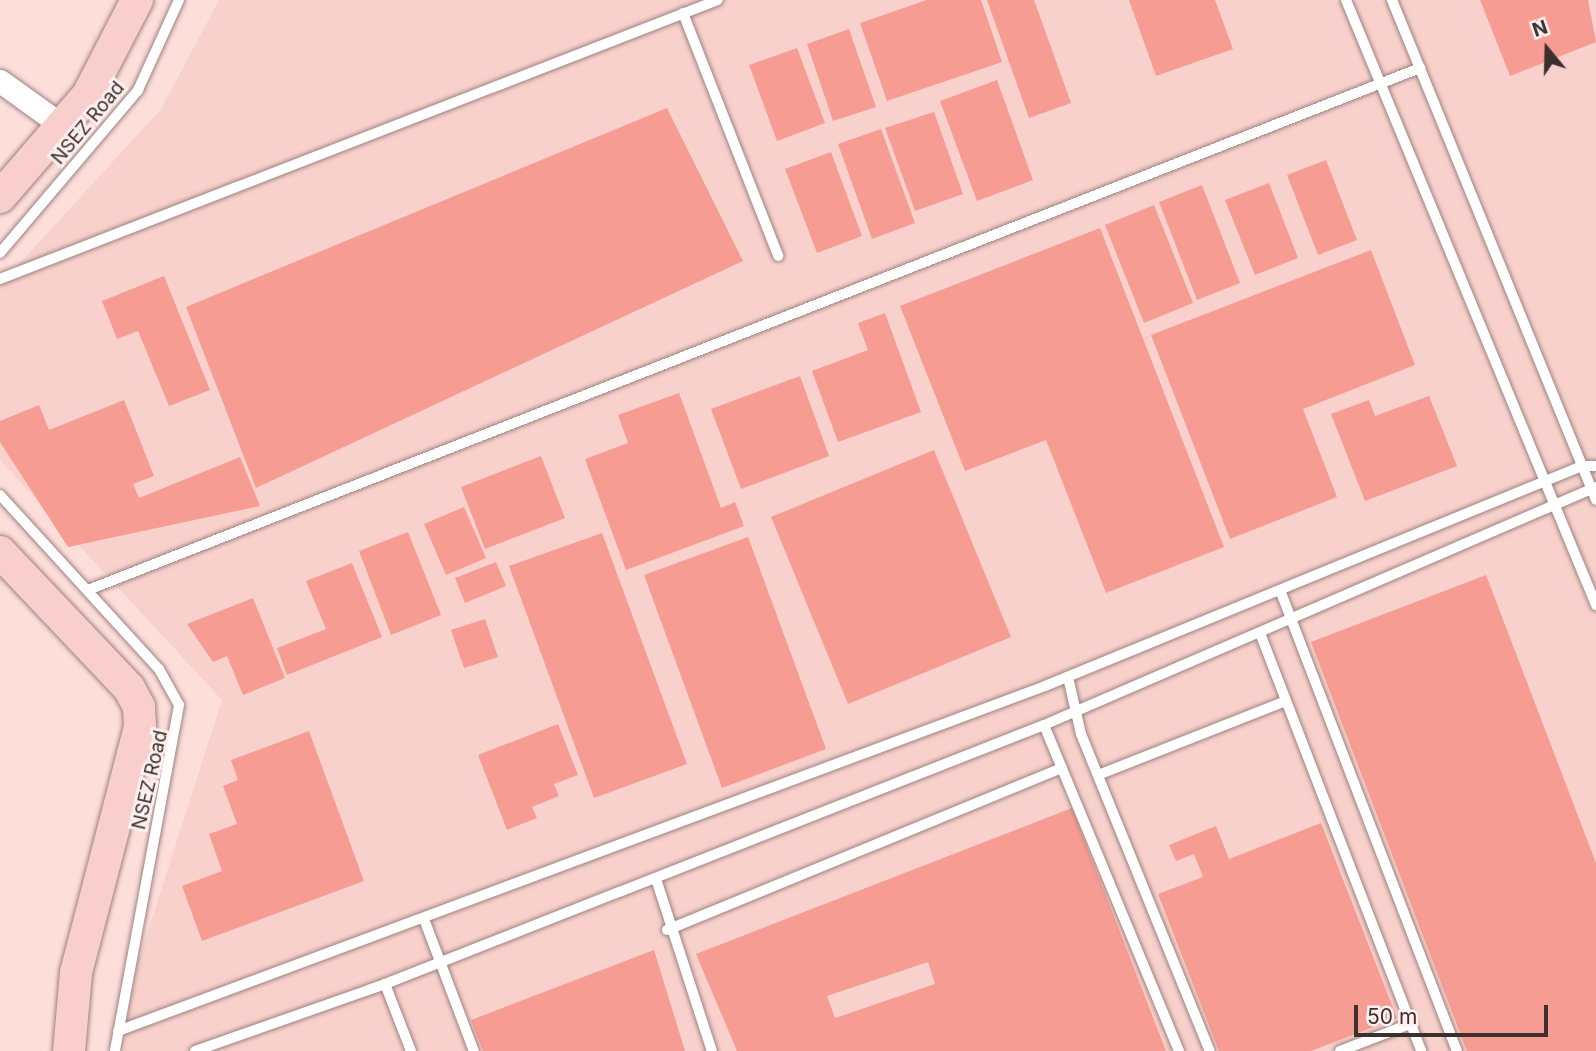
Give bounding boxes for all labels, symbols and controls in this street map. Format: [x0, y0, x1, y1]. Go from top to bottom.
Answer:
north arrow [1512, 14, 1582, 84]
text: N [1529, 15, 1551, 42]
street label: NSEZ Road [47, 77, 129, 169]
street label: NSEZ Road [128, 728, 172, 832]
scale bar [1358, 992, 1552, 1036]
text: 50 m [1367, 1004, 1417, 1029]

